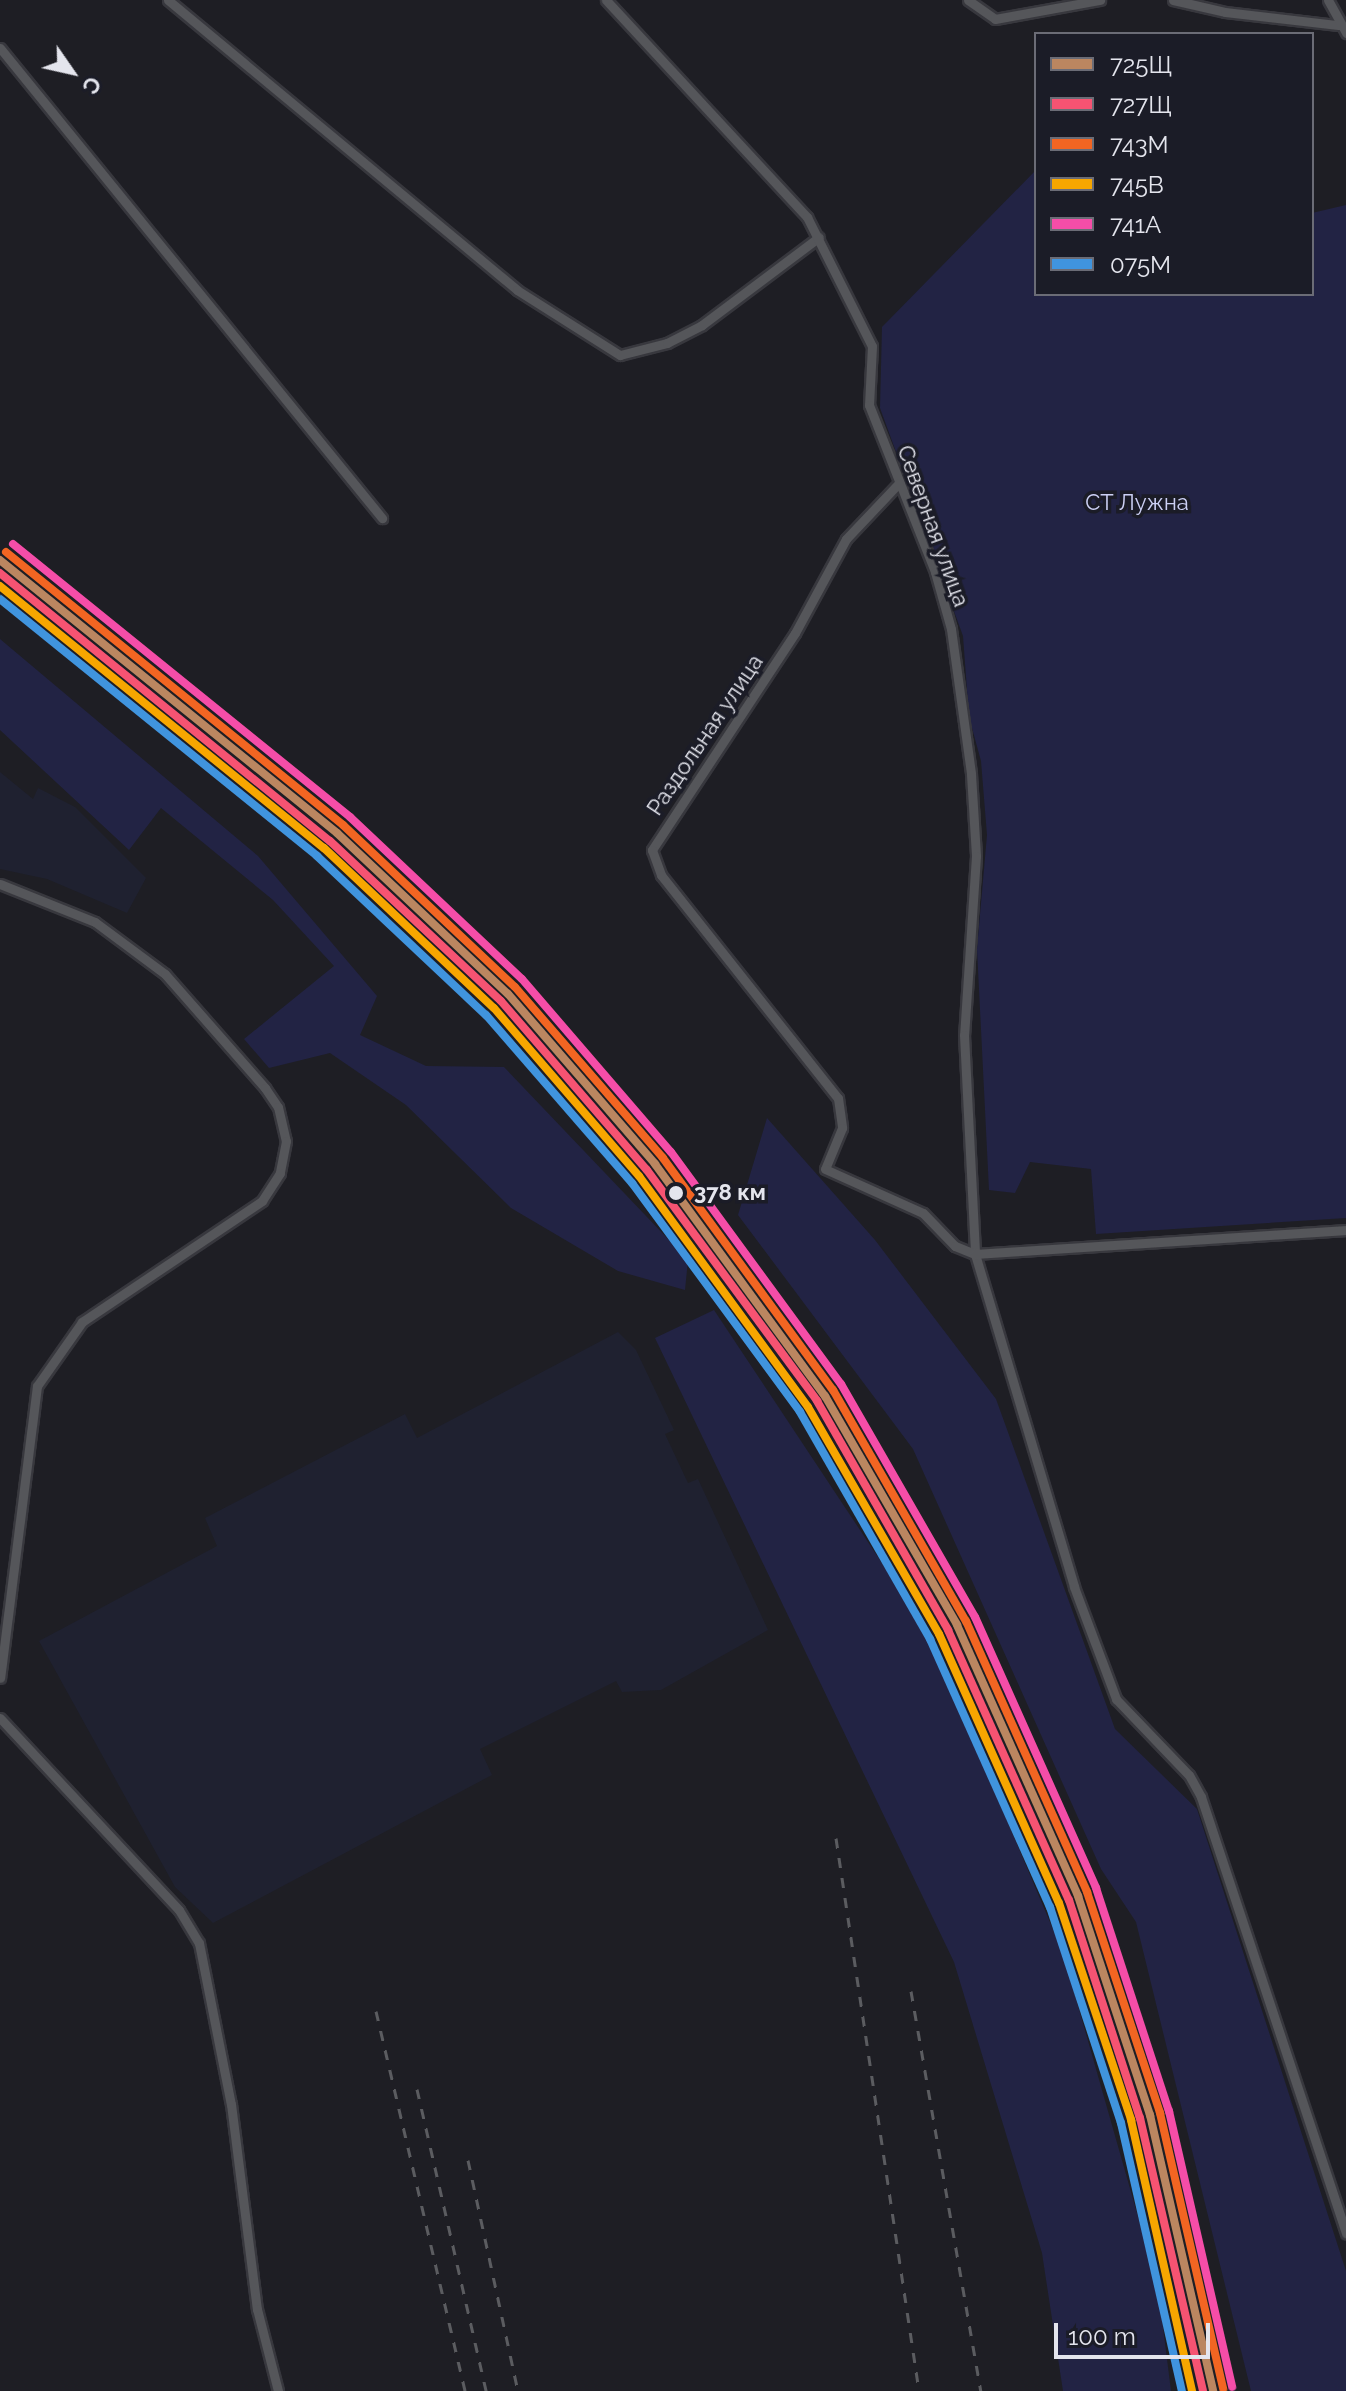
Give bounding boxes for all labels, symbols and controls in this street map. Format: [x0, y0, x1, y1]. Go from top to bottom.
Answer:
north arrow [32, 32, 112, 112]
legend [1034, 32, 1314, 296]
text: 725Щ [1110, 50, 1172, 79]
text: С [77, 72, 107, 99]
text: 727Щ [1110, 90, 1172, 119]
text: 743М [1110, 130, 1169, 159]
text: 745В [1110, 170, 1164, 199]
text: 741А [1110, 210, 1161, 239]
text: 075М [1110, 250, 1171, 279]
street label: Северная улица [891, 441, 975, 611]
park label: СТ Лужна [1085, 490, 1189, 516]
street label: Раздольная улица [641, 649, 769, 821]
place label: 378 км [694, 1180, 766, 1206]
marker: 378 км [665, 1182, 687, 1204]
scale bar [1058, 2307, 1214, 2357]
text: 100 m [1068, 2322, 1136, 2351]

